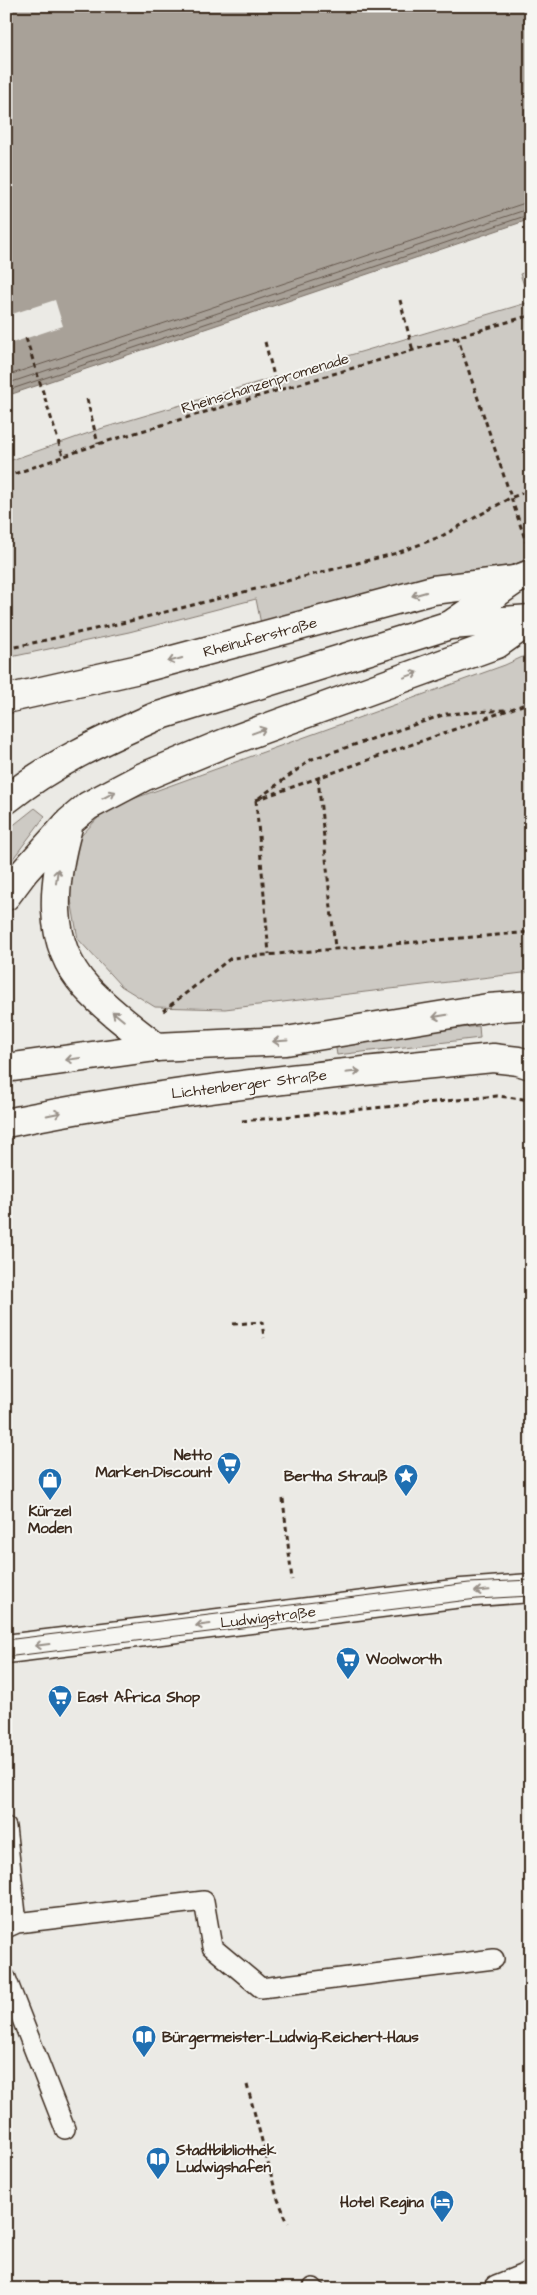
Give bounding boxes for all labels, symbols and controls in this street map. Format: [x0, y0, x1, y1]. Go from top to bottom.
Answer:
street label: Rheinschanzenpromenade [179, 348, 352, 419]
one-way arrow [412, 590, 428, 600]
street label: Rheinuferstraße [201, 612, 319, 663]
one-way arrow [168, 655, 184, 665]
one-way arrow [403, 670, 418, 679]
one-way arrow [250, 726, 266, 736]
one-way arrow [102, 790, 117, 800]
one-way arrow [52, 868, 62, 884]
one-way arrow [112, 1011, 125, 1022]
one-way arrow [433, 1012, 449, 1022]
one-way arrow [272, 1037, 288, 1046]
one-way arrow [65, 1054, 81, 1064]
street label: Lichtenberger Straße [170, 1065, 328, 1105]
one-way arrow [345, 1067, 361, 1077]
one-way arrow [46, 1108, 62, 1118]
place label: Netto Marken-Discount [96, 1445, 213, 1483]
supermarket icon: Netto Marken-Discount [216, 1451, 242, 1485]
place icon: Bertha Strauß [393, 1463, 419, 1497]
place label: Bertha Strauß [284, 1466, 388, 1487]
shop icon: Kürzel Moden [37, 1467, 63, 1501]
place label: Kürzel Moden [28, 1501, 73, 1539]
one-way arrow [474, 1586, 490, 1596]
street label: Ludwigstraße [219, 1601, 317, 1635]
one-way arrow [195, 1620, 211, 1630]
one-way arrow [34, 1640, 50, 1650]
supermarket icon: Woolworth [335, 1646, 361, 1680]
place label: Woolworth [365, 1649, 442, 1670]
supermarket icon: East Africa Shop [47, 1684, 73, 1718]
place label: East Africa Shop [78, 1687, 201, 1708]
library icon: Bürgermeister-Ludwig-Reichert-Haus [131, 2024, 157, 2058]
place label: Bürgermeister-Ludwig-Reichert-Haus [162, 2027, 419, 2050]
place label: Stadtbibliothek Ludwigshafen [175, 2140, 277, 2180]
library icon: Stadtbibliothek Ludwigshafen [145, 2146, 171, 2180]
hotel icon: Hotel Regina [429, 2189, 455, 2223]
place label: Hotel Regina [340, 2192, 424, 2215]

